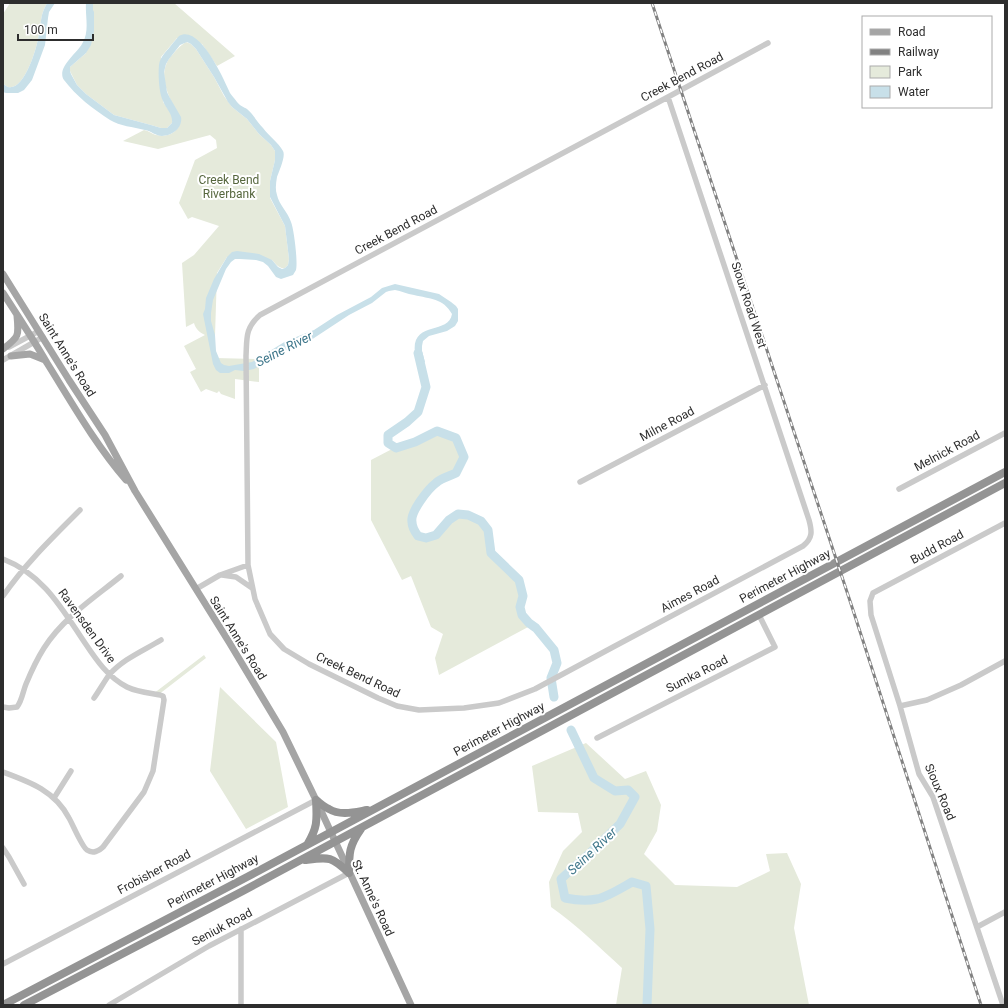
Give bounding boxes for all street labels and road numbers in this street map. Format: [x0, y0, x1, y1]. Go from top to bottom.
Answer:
street label: Creek Bend Road [638, 49, 726, 105]
street label: Creek Bend Road [352, 202, 440, 258]
street label: Sioux Road West [728, 260, 770, 350]
street label: Saint Anne's Road [36, 311, 98, 399]
street label: Milne Road [637, 404, 697, 444]
street label: Melnick Road [912, 428, 982, 474]
street label: Budd Road [908, 527, 966, 567]
street label: Perimeter Highway [737, 546, 833, 606]
street label: Aimes Road [658, 573, 722, 615]
street label: Ravensden Drive [55, 586, 119, 666]
street label: Saint Anne's Road [207, 594, 269, 682]
street label: Creek Bend Road [314, 649, 402, 701]
street label: Sumka Road [664, 652, 730, 696]
street label: Perimeter Highway [451, 699, 547, 759]
street label: Sioux Road [922, 762, 958, 822]
street label: Frobisher Road [115, 847, 193, 897]
street label: Perimeter Highway [165, 851, 261, 911]
street label: St. Anne's Road [349, 857, 397, 939]
street label: Seniuk Road [189, 905, 255, 949]

